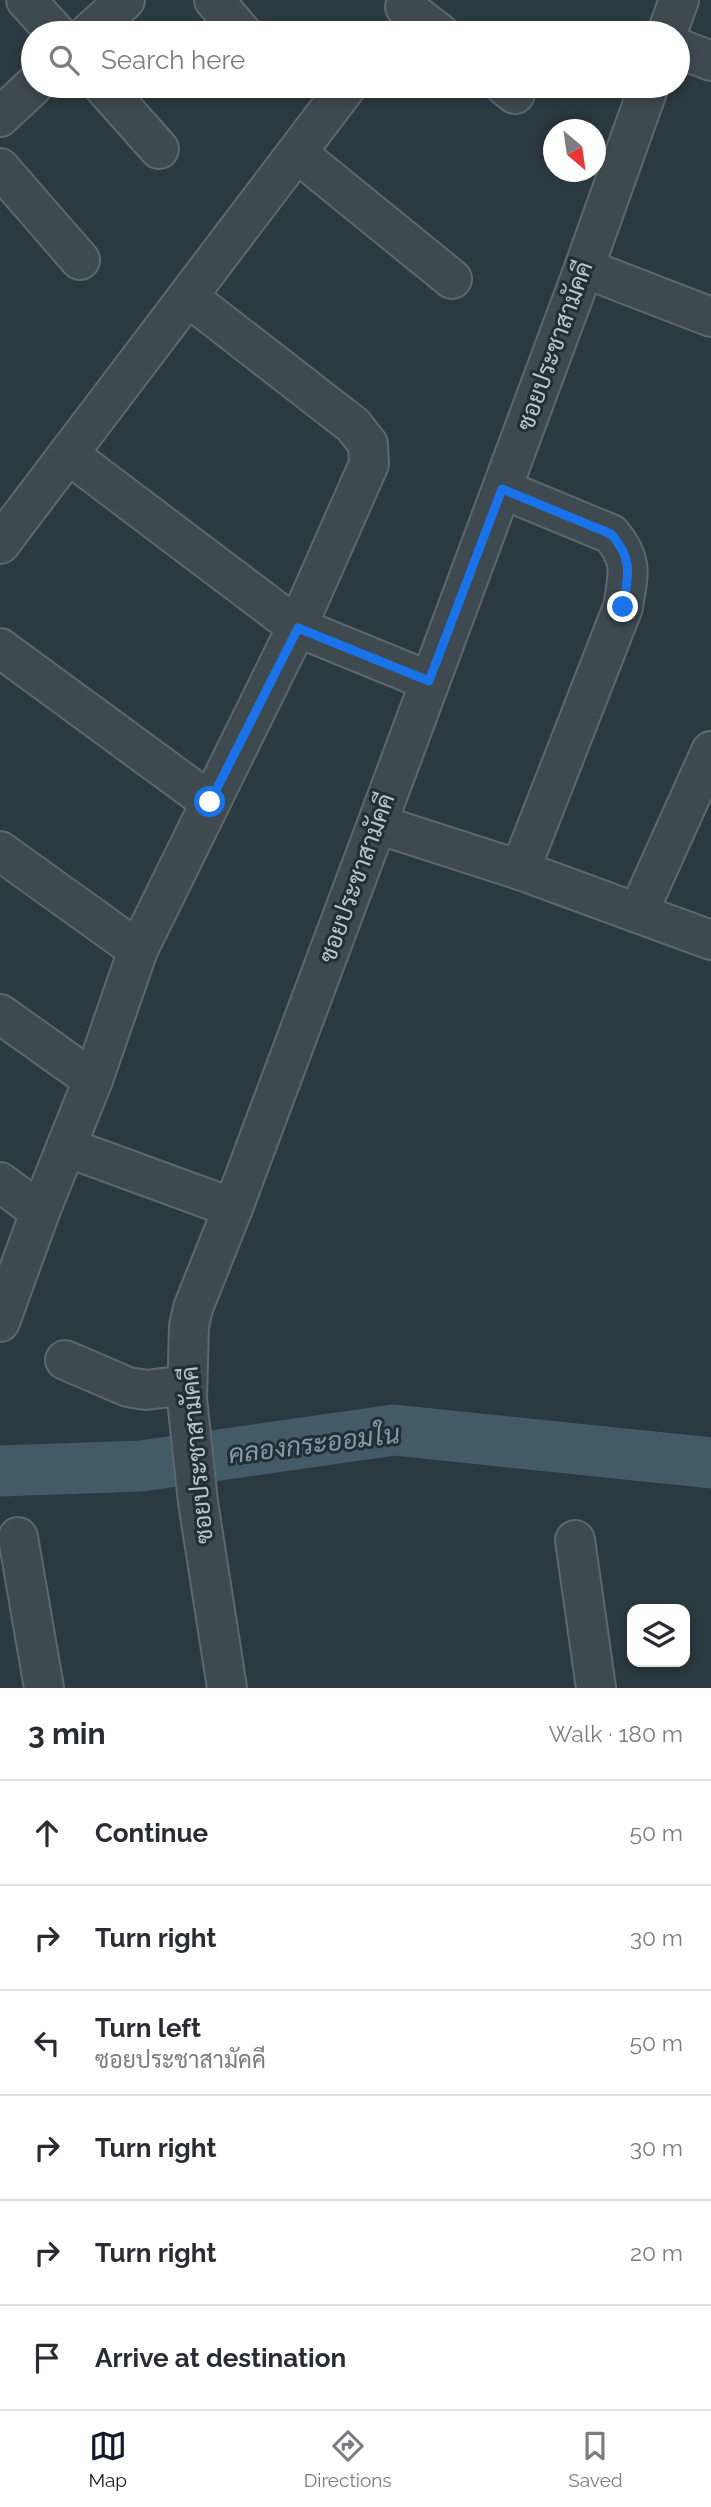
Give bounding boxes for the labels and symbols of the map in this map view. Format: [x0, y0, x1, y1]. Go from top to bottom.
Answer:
north arrow [543, 119, 606, 182]
street label: ซอยประชาสามัคคี [510, 257, 599, 435]
route end [607, 591, 638, 622]
route start [194, 786, 225, 817]
street label: ซอยประชาสามัคคี [312, 789, 401, 967]
street label: ซอยประชาสามัคคี [174, 1365, 219, 1545]
water label: คลองกระออมใน [226, 1418, 402, 1469]

